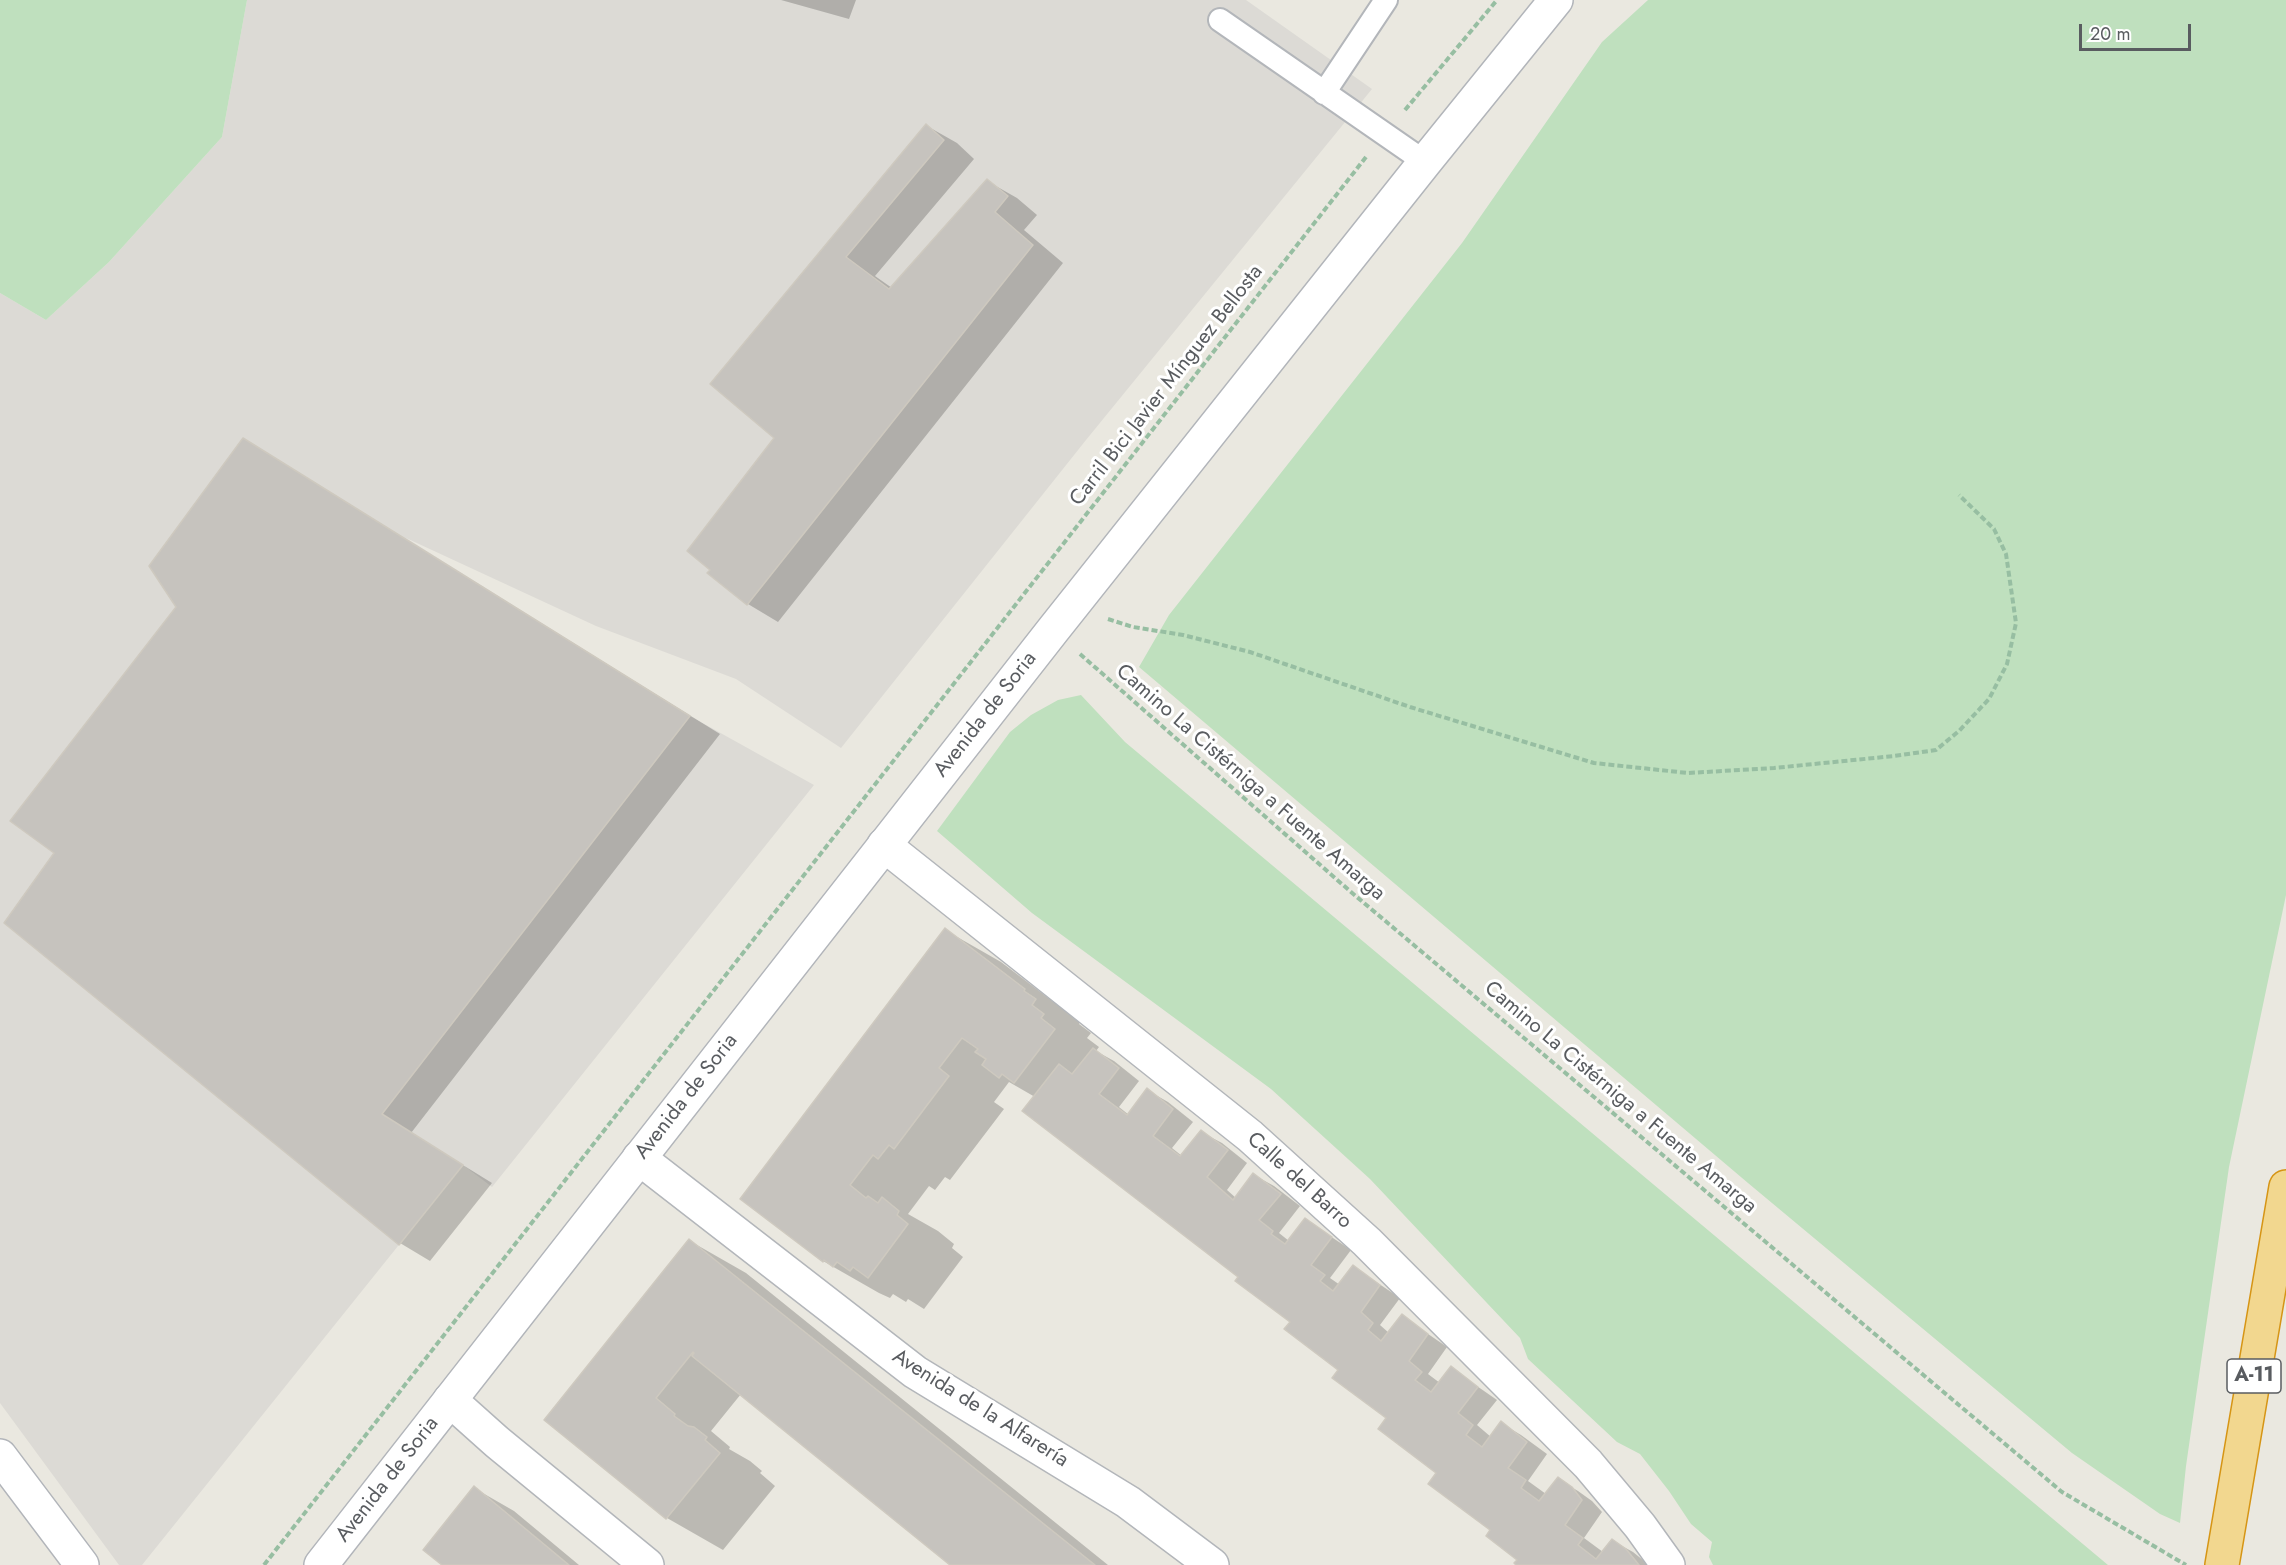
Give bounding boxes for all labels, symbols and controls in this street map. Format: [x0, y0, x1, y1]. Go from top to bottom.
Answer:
scale bar [2082, 12, 2194, 50]
text: 20 m [2090, 21, 2130, 47]
street label: Carril Bici Javier Mínguez Bellosta [1065, 261, 1269, 511]
street label: Avenida de Soria [929, 647, 1043, 783]
street label: Camino La Cistérniga a Fuente Amarga [1110, 659, 1390, 907]
street label: Camino La Cistérniga a Fuente Amarga [1479, 977, 1761, 1219]
street label: Avenida de Soria [630, 1029, 744, 1165]
street label: Calle del Barro [1241, 1127, 1357, 1235]
street label: Avenida de la Alfarería [887, 1345, 1073, 1473]
road number: A-11 [2227, 1359, 2281, 1393]
street label: Avenida de Soria [331, 1412, 445, 1548]

